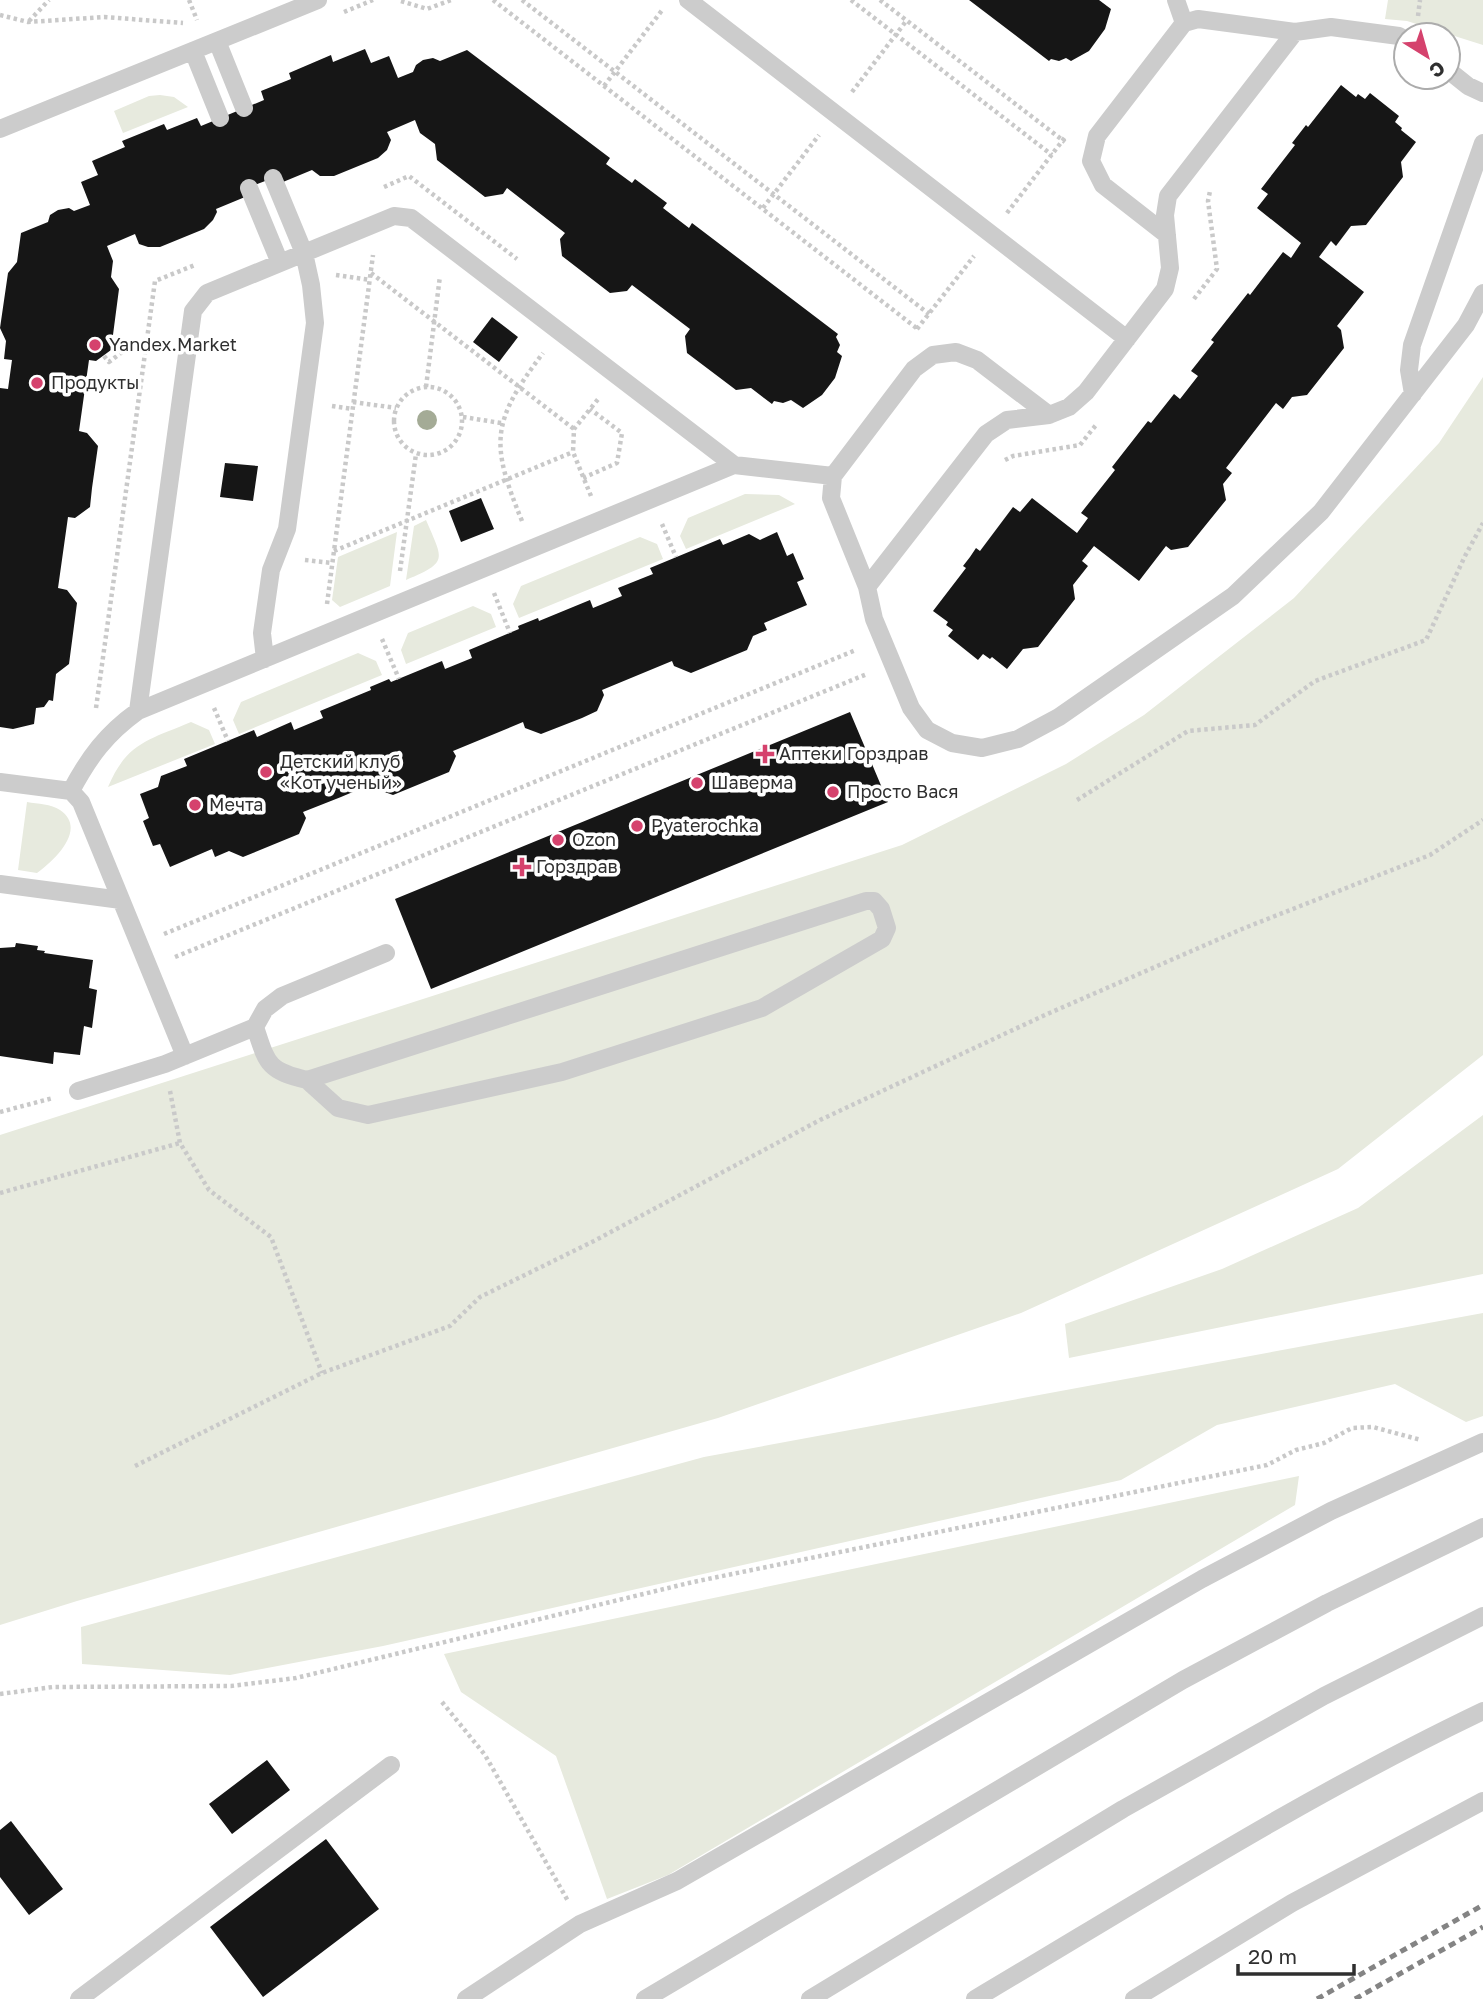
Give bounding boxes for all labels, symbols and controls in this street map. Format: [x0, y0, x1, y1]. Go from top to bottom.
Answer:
north arrow [1392, 21, 1462, 91]
text: С [1425, 57, 1450, 83]
place label: Yandex.Market [109, 333, 237, 355]
marker: Yandex.Market [87, 337, 103, 353]
place label: Продукты [51, 371, 139, 393]
marker: Продукты [29, 375, 45, 391]
place label: Аптеки Горздрав [779, 742, 929, 764]
marker: Аптеки Горздрав [757, 746, 773, 762]
place label: Детский клуб «Кот ученый» [280, 750, 402, 793]
marker: Детский клуб «Кот ученый» [258, 764, 274, 780]
place label: Шаверма [711, 771, 793, 793]
marker: Шаверма [689, 775, 705, 791]
place label: Просто Вася [847, 780, 958, 802]
marker: Просто Вася [825, 784, 841, 800]
place label: Мечта [209, 793, 264, 815]
marker: Мечта [187, 797, 203, 813]
place label: Pyaterochka [651, 814, 759, 836]
marker: Pyaterochka [629, 818, 645, 834]
place label: Ozon [572, 828, 616, 850]
marker: Ozon [550, 832, 566, 848]
place label: Горздрав [536, 855, 618, 877]
marker: Горздрав [514, 859, 530, 875]
scale bar [1238, 1932, 1354, 1976]
text: 20 m [1248, 1943, 1297, 1969]

